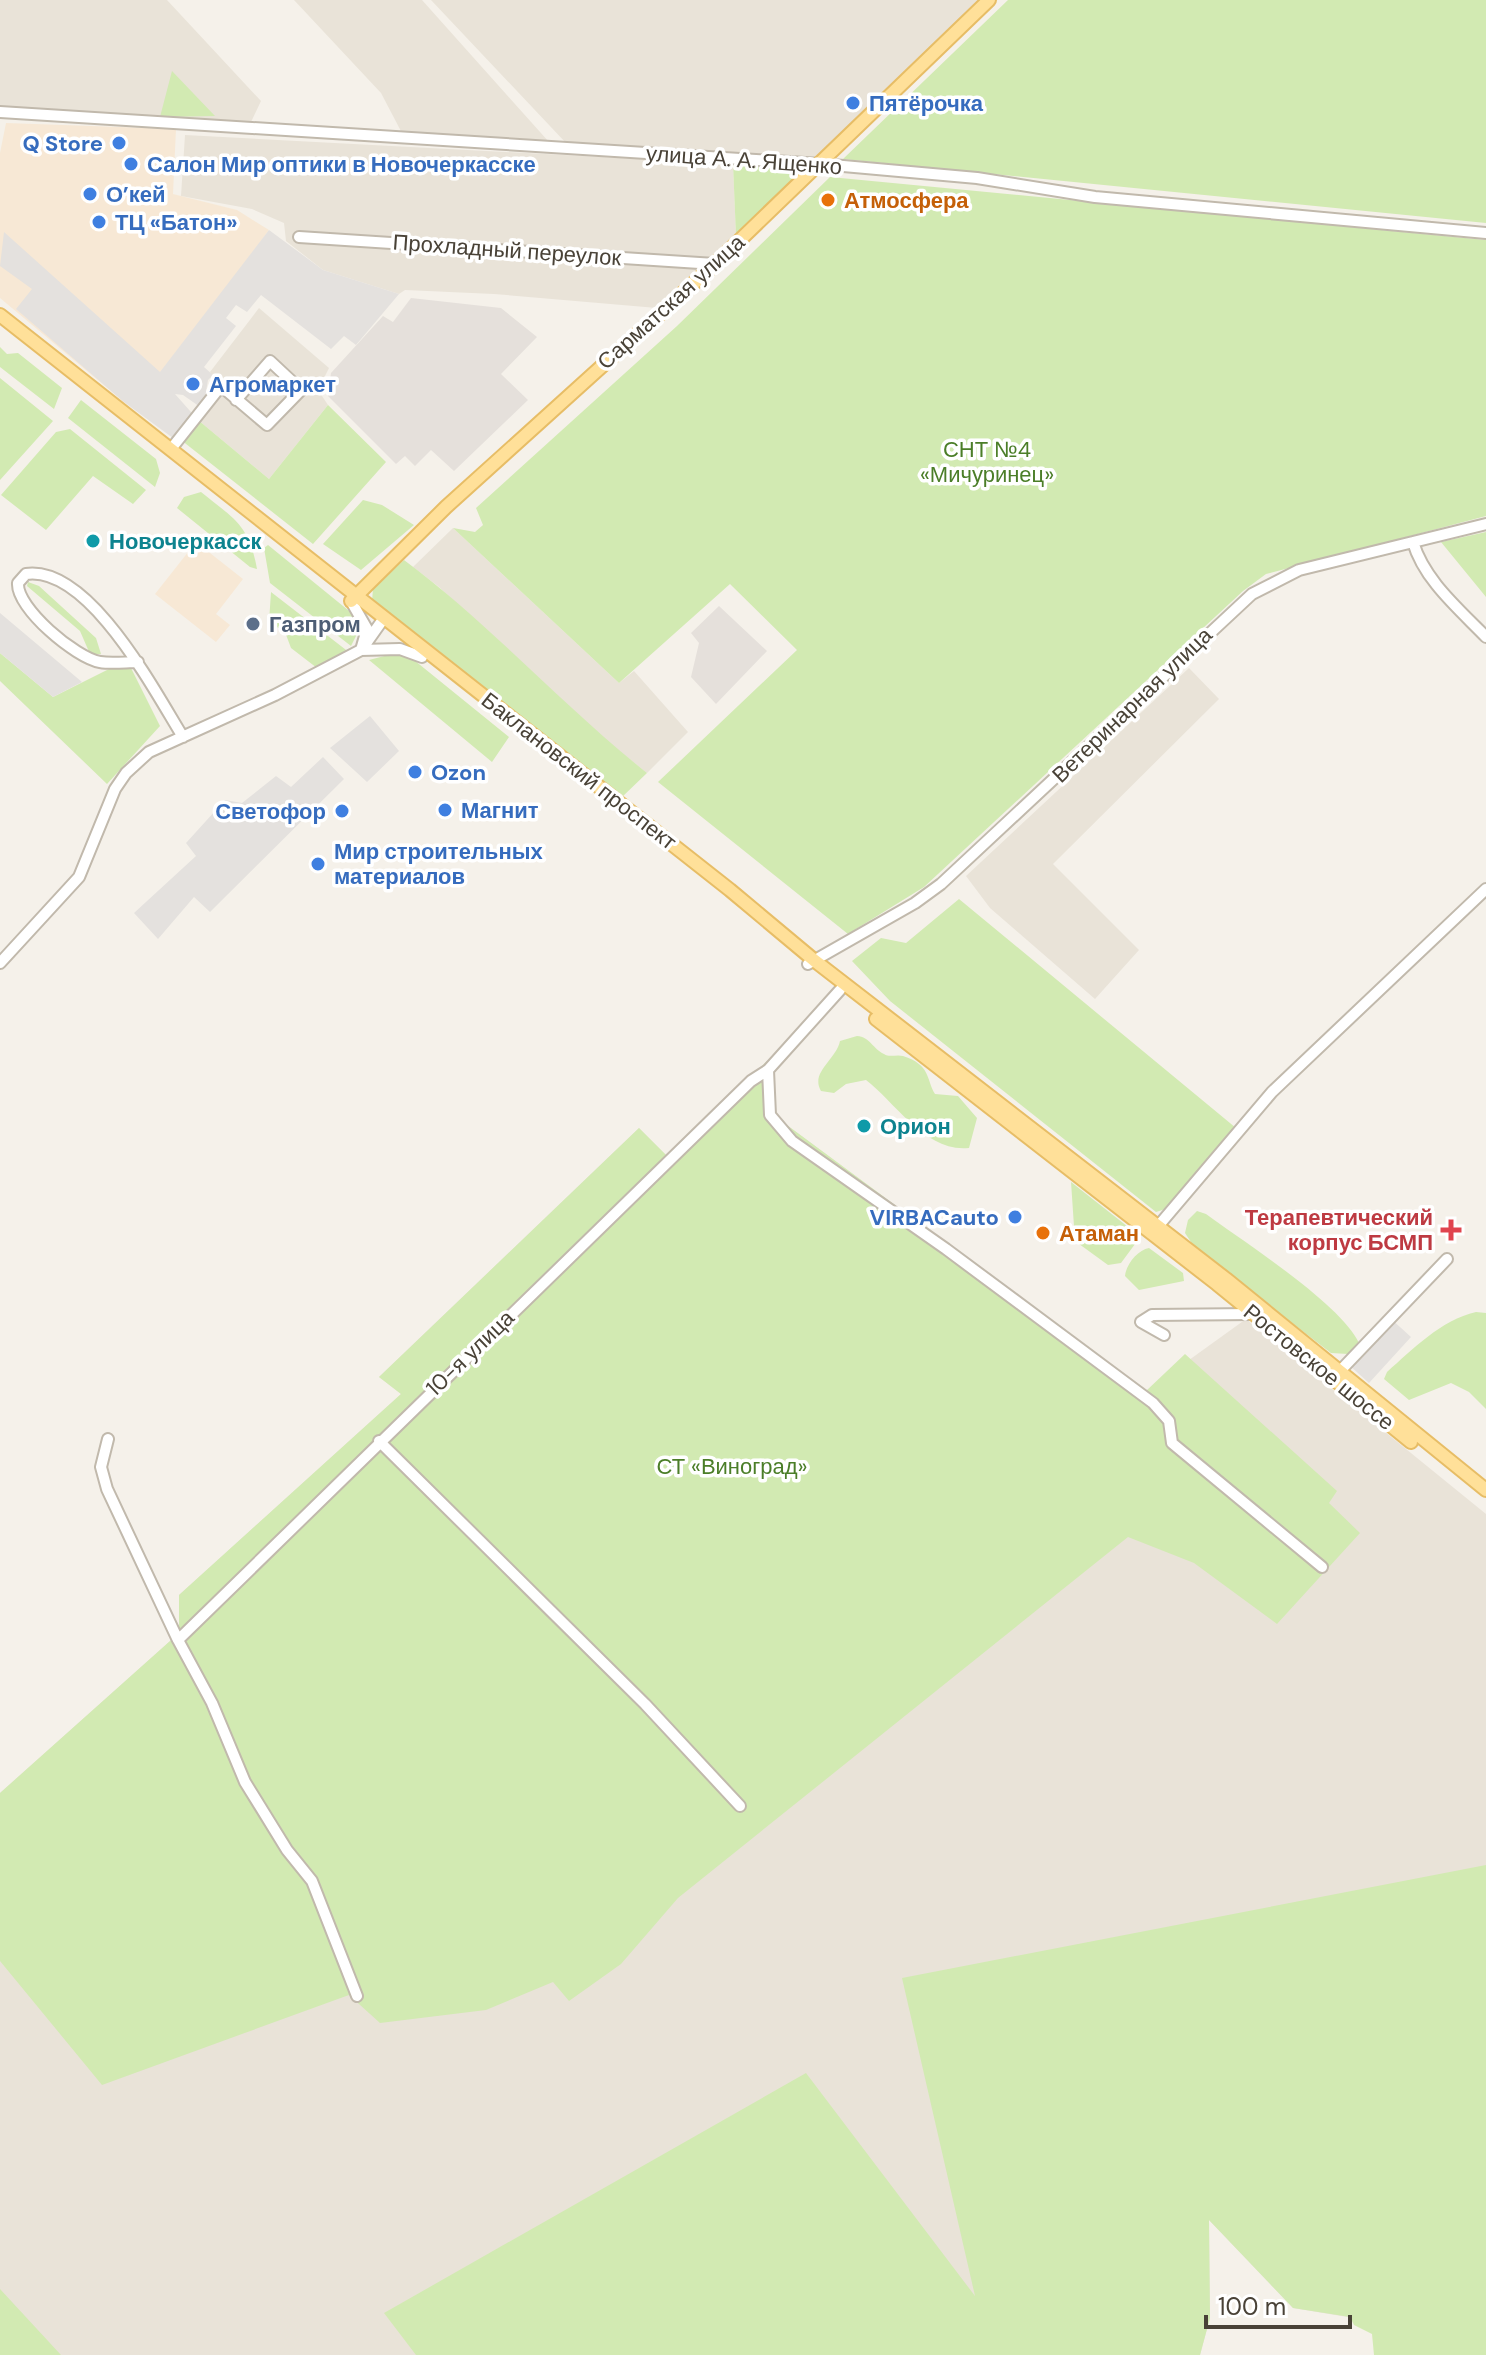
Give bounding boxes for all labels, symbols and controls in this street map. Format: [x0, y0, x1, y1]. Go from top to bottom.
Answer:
place label: Пятёрочка [869, 89, 984, 118]
marker: Пятёрочка [844, 94, 862, 112]
place label: Q Store [23, 129, 103, 158]
marker: Q Store [110, 134, 128, 152]
street label: улица А. А. Ященко [645, 139, 843, 181]
place label: Салон Мир оптики в Новочеркасске [147, 150, 536, 179]
marker: Салон Мир оптики в Новочеркасске [122, 155, 140, 173]
place label: О’кей [106, 180, 166, 209]
marker: О’кей [81, 185, 99, 203]
place label: Атмосфера [844, 186, 969, 215]
marker: Атмосфера [819, 191, 837, 209]
place label: ТЦ «Батон» [115, 208, 238, 237]
marker: ТЦ «Батон» [90, 213, 108, 231]
street label: Прохладный переулок [392, 228, 623, 272]
street label: Сарматская улица [591, 228, 751, 376]
place label: Агромаркет [209, 370, 336, 399]
marker: Агромаркет [184, 375, 202, 393]
park label: СНТ №4 «Мичуринец» [920, 435, 1054, 489]
place label: Новочеркасск [109, 527, 263, 556]
marker: Новочеркасск [84, 532, 102, 550]
place label: Газпром [269, 610, 361, 639]
marker: Газпром [244, 615, 262, 633]
street label: Ветеринарная улица [1046, 620, 1219, 789]
street label: Баклановский проспект [476, 686, 682, 856]
place label: Ozon [431, 758, 486, 787]
marker: Ozon [406, 763, 424, 781]
place label: Магнит [461, 796, 539, 825]
place label: Светофор [215, 797, 326, 826]
marker: Магнит [436, 801, 454, 819]
marker: Светофор [333, 802, 351, 820]
place label: Мир строительных материалов [334, 837, 543, 891]
marker: Мир строительных материалов [309, 855, 327, 873]
place label: Орион [880, 1112, 951, 1141]
marker: Орион [855, 1117, 873, 1135]
place label: VIRBACauto [870, 1203, 999, 1232]
place label: Терапевтический корпус БСМП [1245, 1203, 1433, 1257]
marker: VIRBACauto [1006, 1208, 1024, 1226]
place label: Атаман [1059, 1219, 1139, 1248]
marker: Терапевтический корпус БСМП [1440, 1219, 1462, 1241]
marker: Атаман [1034, 1224, 1052, 1242]
street label: Ростовское шоссе [1238, 1297, 1400, 1437]
street label: 10-я улица [420, 1303, 521, 1402]
park label: СТ «Виноград» [656, 1452, 808, 1481]
scale bar [1206, 2279, 1350, 2329]
text: 100 m [1218, 2291, 1286, 2322]

